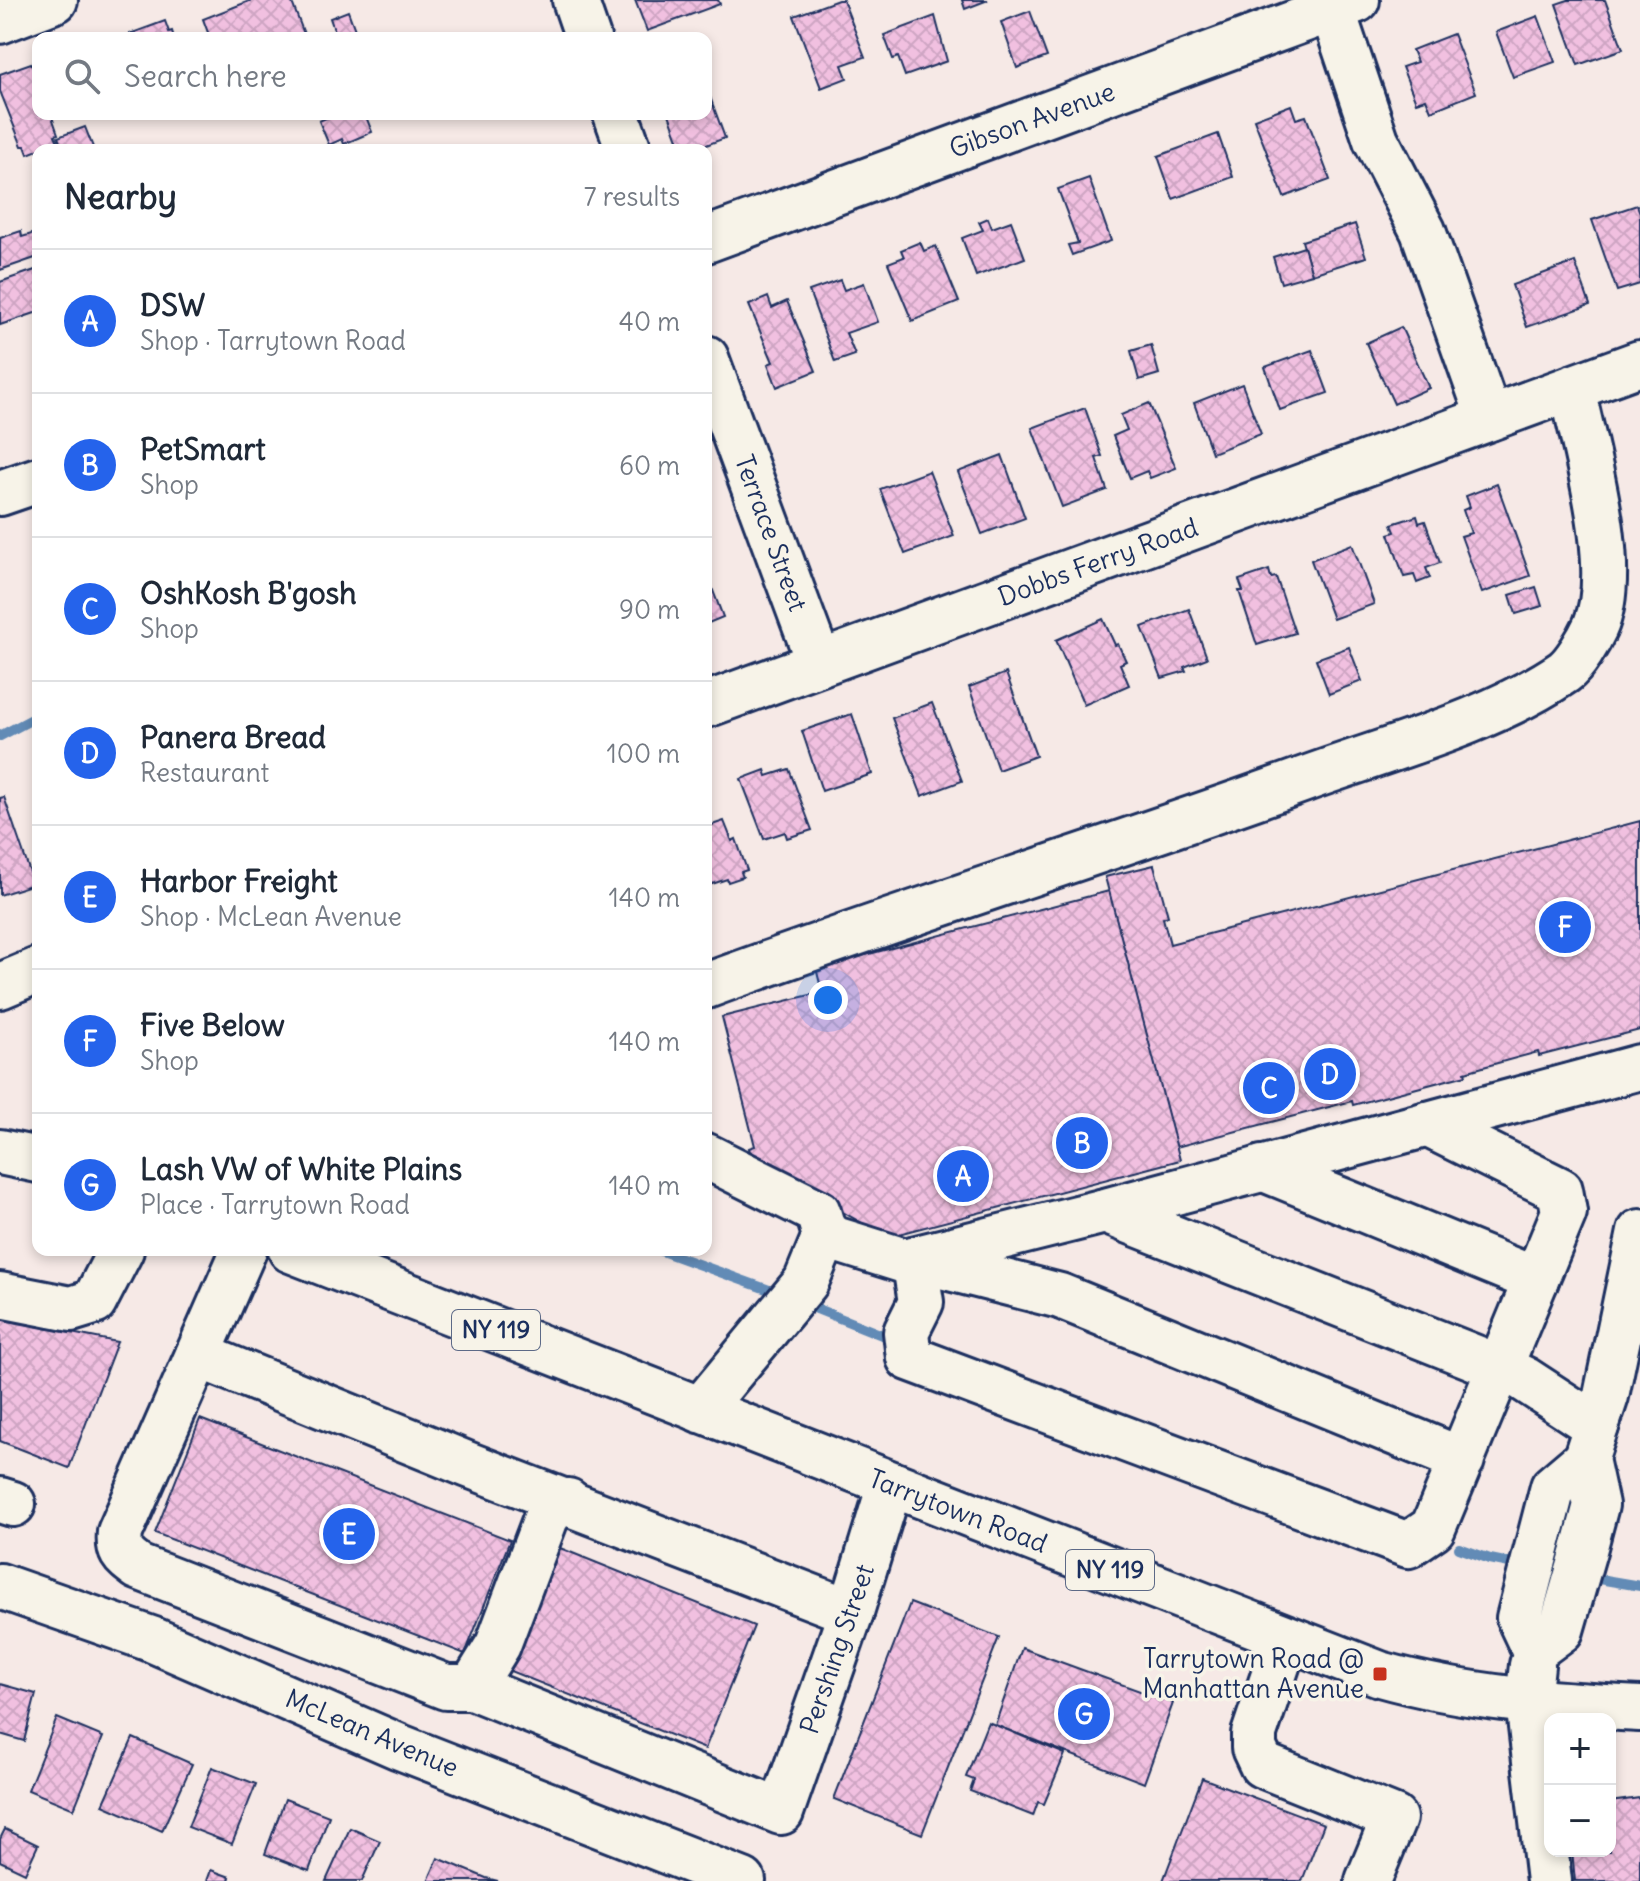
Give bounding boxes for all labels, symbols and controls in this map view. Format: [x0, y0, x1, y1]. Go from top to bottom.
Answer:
search box [32, 32, 712, 120]
icon: search [60, 54, 104, 98]
text: Search here [124, 57, 287, 95]
street label: Gibson Avenue [945, 74, 1119, 165]
text: Nearby [64, 175, 177, 218]
text: 7 results [584, 180, 680, 213]
text: DSW [140, 286, 205, 324]
text: A [82, 305, 98, 338]
text: 40 m [619, 305, 680, 338]
text: Shop · Tarrytown Road [140, 324, 406, 357]
text: PetSmart [140, 430, 266, 468]
text: B [81, 449, 99, 482]
text: 60 m [619, 449, 680, 482]
street label: Terrace Street [728, 450, 815, 616]
text: Shop [140, 468, 199, 501]
street label: Dobbs Ferry Road [993, 510, 1202, 613]
text: OshKosh B'gosh [140, 574, 357, 612]
text: C [81, 593, 99, 626]
text: 90 m [619, 593, 680, 626]
text: Shop [140, 612, 199, 645]
text: Panera Bread [140, 718, 326, 756]
text: D [81, 737, 99, 770]
text: 100 m [606, 737, 680, 770]
text: Restaurant [140, 756, 269, 789]
text: Harbor Freight [140, 862, 338, 900]
text: E [82, 881, 98, 914]
text: 140 m [609, 881, 680, 914]
pin: F [1539, 897, 1591, 957]
text: Shop · McLean Avenue [140, 900, 402, 933]
your location [808, 980, 848, 1020]
text: Five Below [140, 1006, 285, 1044]
text: F [83, 1025, 97, 1058]
text: 140 m [609, 1025, 680, 1058]
text: Shop [140, 1044, 199, 1077]
pin: D [1304, 1044, 1356, 1104]
pin: C [1243, 1058, 1295, 1118]
pin: B [1056, 1113, 1108, 1173]
pin: A [937, 1146, 989, 1206]
text: Lash VW of White Plains [140, 1150, 462, 1188]
text: G [81, 1169, 99, 1202]
text: 140 m [609, 1169, 680, 1202]
text: Place · Tarrytown Road [140, 1188, 410, 1221]
road number: NY 119 [452, 1310, 540, 1350]
street label: Tarrytown Road [864, 1461, 1052, 1560]
pin: E [323, 1504, 375, 1564]
road number: NY 119 [1066, 1550, 1154, 1590]
street label: Pershing Street [792, 1560, 881, 1738]
place label: Tarrytown Road @ Manhattan Avenue [1143, 1642, 1364, 1705]
marker: Tarrytown Road @ Manhattan Avenue [1371, 1665, 1389, 1683]
street label: McLean Avenue [281, 1681, 464, 1784]
pin: G [1058, 1684, 1110, 1744]
map controls [1544, 1713, 1616, 1857]
button: + [1544, 1713, 1616, 1785]
button: − [1544, 1785, 1616, 1857]

